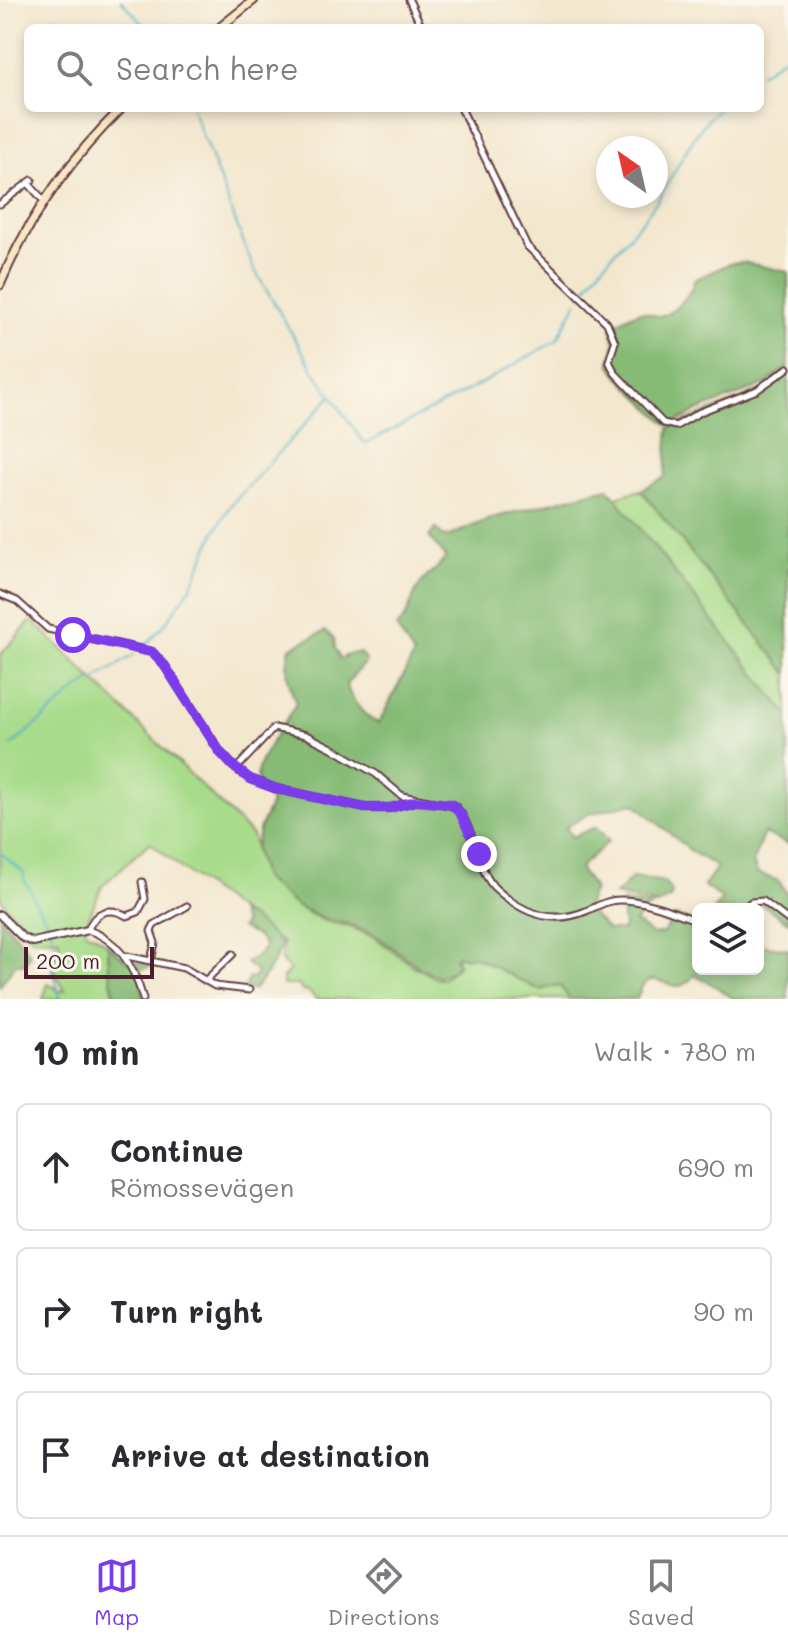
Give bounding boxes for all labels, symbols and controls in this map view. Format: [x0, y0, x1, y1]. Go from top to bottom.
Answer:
search box [24, 24, 764, 112]
icon: search [52, 46, 96, 90]
text: Search here [116, 48, 299, 88]
north arrow [596, 136, 668, 208]
route start [55, 617, 91, 653]
route end [461, 836, 497, 872]
map controls [692, 903, 764, 975]
button: layers [692, 903, 764, 975]
scale bar [24, 943, 154, 979]
text: 200 m [36, 946, 100, 975]
text: 10 min [32, 1029, 139, 1074]
text: Walk · 780 m [593, 1034, 756, 1068]
text: Continue [110, 1130, 243, 1170]
icon: ahead [34, 1145, 78, 1189]
text: 690 m [678, 1150, 754, 1184]
text: Römossevägen [110, 1170, 294, 1204]
icon: right [34, 1289, 78, 1333]
text: Turn right [110, 1291, 263, 1331]
text: 90 m [694, 1294, 754, 1328]
icon: arrive [34, 1433, 78, 1477]
text: Arrive at destination [110, 1435, 430, 1475]
tab: Map [94, 1554, 139, 1631]
tab: Directions [328, 1554, 440, 1631]
tab: Saved [628, 1554, 694, 1631]

